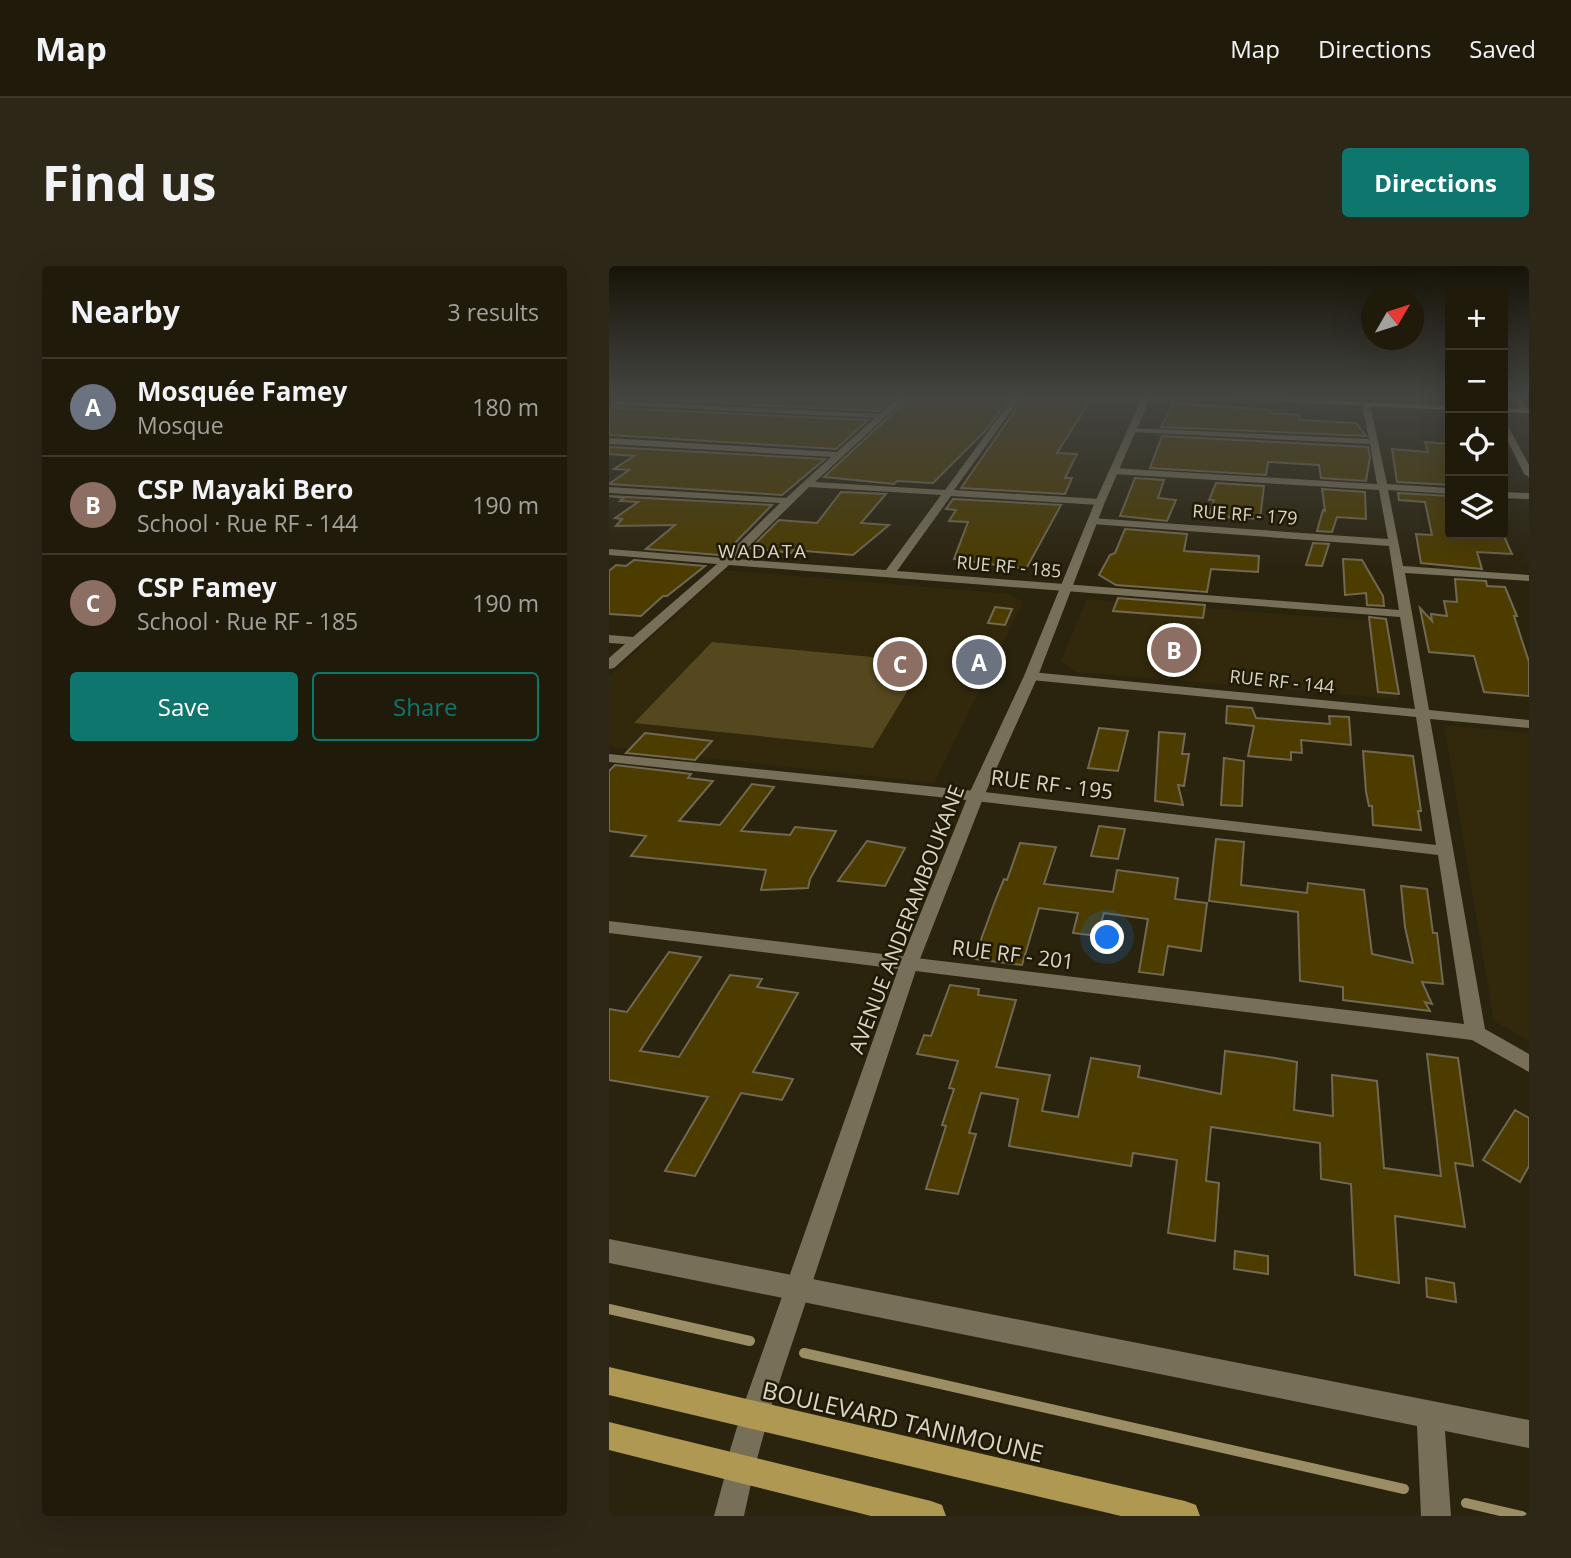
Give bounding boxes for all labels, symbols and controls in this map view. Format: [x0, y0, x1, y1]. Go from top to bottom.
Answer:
text: Map [35, 26, 107, 71]
text: Map [1230, 32, 1280, 65]
text: Directions [1318, 32, 1431, 65]
text: Saved [1469, 32, 1536, 65]
button: Directions [1342, 148, 1529, 217]
text: Find us [42, 149, 216, 215]
north arrow [1361, 287, 1424, 350]
map controls [1445, 287, 1508, 539]
button: + [1445, 287, 1508, 350]
text: Nearby [70, 291, 180, 332]
text: 3 results [448, 296, 539, 328]
button: − [1445, 350, 1508, 413]
text: Mosquée Famey [137, 373, 347, 409]
text: A [85, 391, 101, 423]
text: 180 m [472, 391, 539, 423]
text: Mosque [137, 409, 224, 441]
button: locate [1445, 413, 1508, 476]
text: CSP Mayaki Bero [137, 471, 353, 507]
button: layers [1445, 476, 1508, 539]
text: B [85, 489, 101, 521]
text: 190 m [472, 489, 539, 521]
street label: RUE RF - 179 [1192, 498, 1298, 530]
text: School · Rue RF - 144 [137, 507, 358, 539]
district label: WADATA [718, 538, 808, 564]
street label: RUE RF - 185 [955, 549, 1063, 583]
text: CSP Famey [137, 569, 277, 605]
text: C [86, 587, 100, 619]
text: 190 m [472, 587, 539, 619]
text: School · Rue RF - 185 [137, 605, 358, 637]
pin: B [1151, 624, 1197, 676]
pin: A [956, 636, 1002, 688]
pin: C [877, 638, 923, 690]
street label: RUE RF - 144 [1228, 664, 1336, 698]
button: Save [70, 672, 298, 741]
button: Share [312, 672, 539, 741]
street label: RUE RF - 195 [989, 763, 1115, 805]
street label: AVENUE ANDERAMBOUKANE [842, 781, 970, 1057]
your location [1090, 920, 1124, 954]
street label: RUE RF - 201 [950, 933, 1076, 975]
street label: BOULEVARD TANIMOUNE [759, 1373, 1047, 1469]

